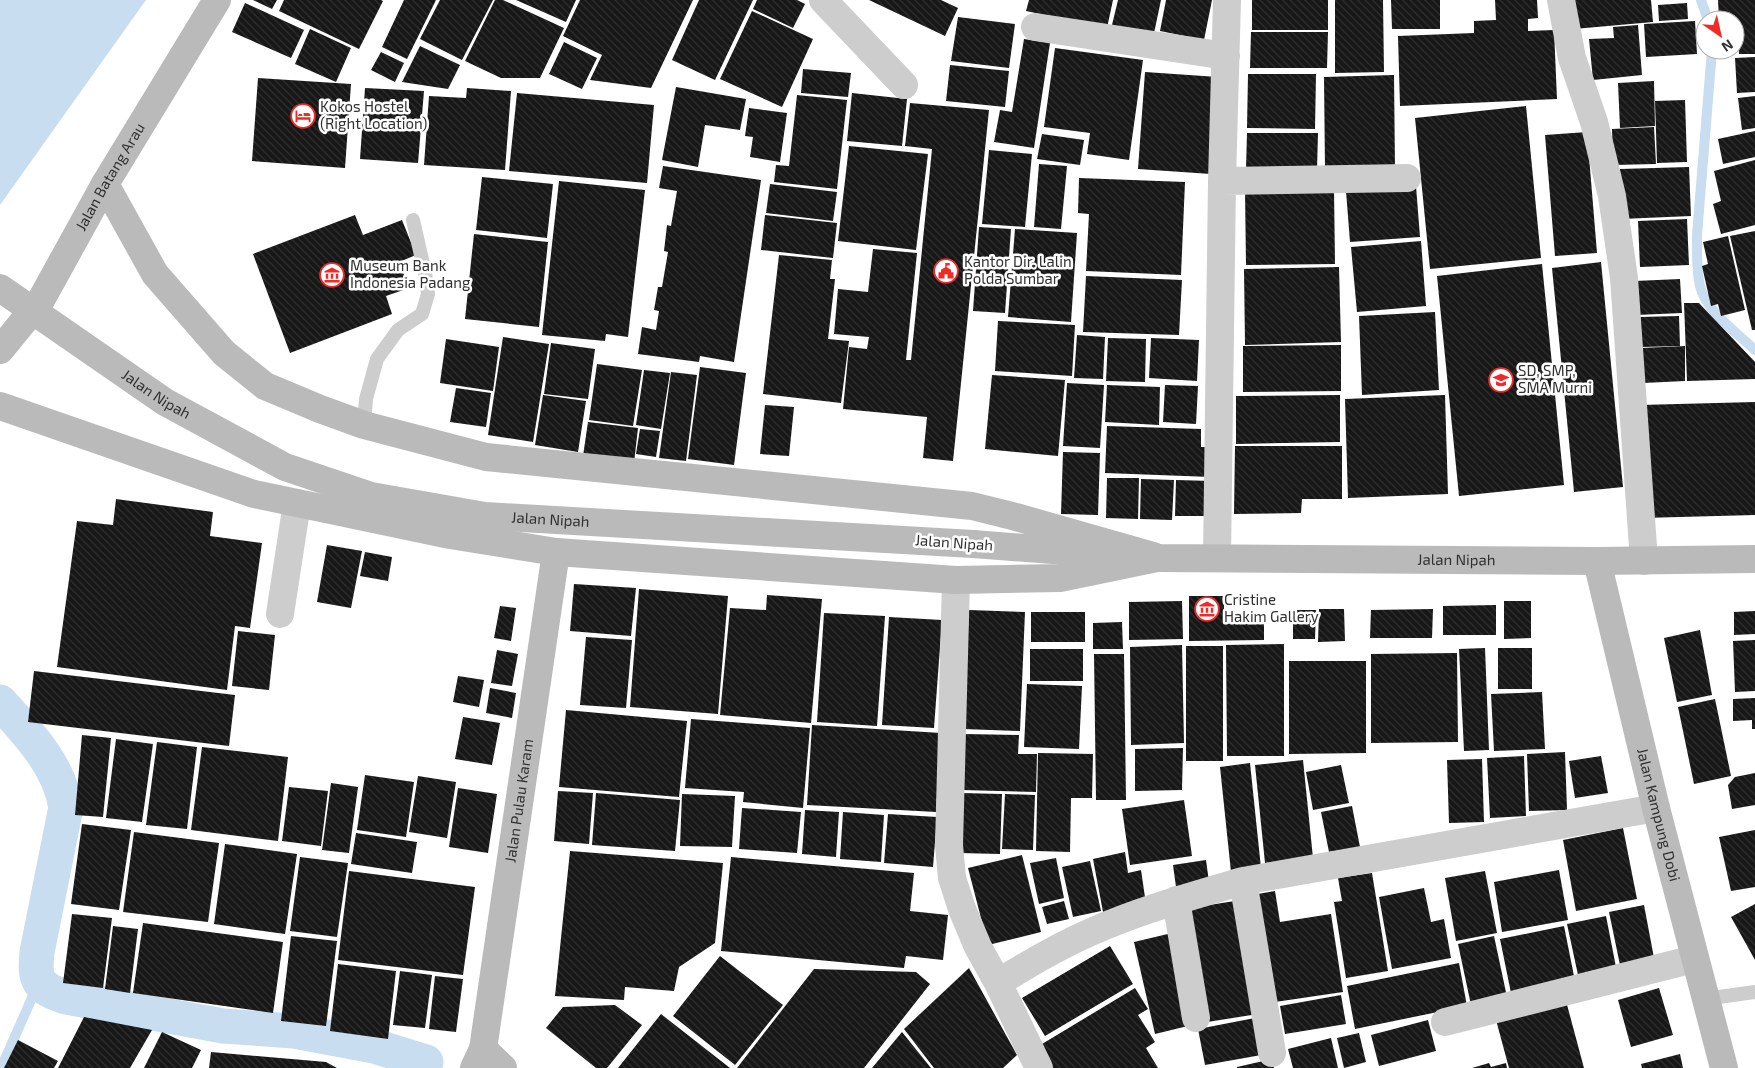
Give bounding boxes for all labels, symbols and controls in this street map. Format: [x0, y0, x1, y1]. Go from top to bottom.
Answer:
north arrow [1695, 10, 1745, 60]
text: N [1719, 36, 1736, 56]
place label: Kokos Hostel (Right Location) [320, 97, 427, 132]
hotel icon: Kokos Hostel (Right Location) [290, 103, 316, 129]
street label: Jalan Batang Arau [71, 119, 148, 234]
place label: Kantor Dir. Lalin Polda Sumbar [964, 252, 1072, 287]
place label: Museum Bank Indonesia Padang [350, 256, 471, 291]
public building icon: Kantor Dir. Lalin Polda Sumbar [933, 258, 959, 284]
museum icon: Museum Bank Indonesia Padang [319, 262, 345, 288]
place label: SD, SMP, SMA Murni [1518, 361, 1592, 396]
street label: Jalan Nipah [119, 365, 194, 422]
school or university icon: SD, SMP, SMA Murni [1488, 367, 1514, 393]
street label: Jalan Nipah [511, 508, 590, 530]
street label: Jalan Nipah [915, 530, 994, 554]
street label: Jalan Nipah [1417, 550, 1496, 568]
place label: Cristine Hakim Gallery [1224, 590, 1319, 625]
museum icon: Cristine Hakim Gallery [1194, 596, 1220, 622]
street label: Jalan Pulau Karam [501, 738, 536, 864]
street label: Jalan Kampung Dobi [1634, 746, 1685, 883]

